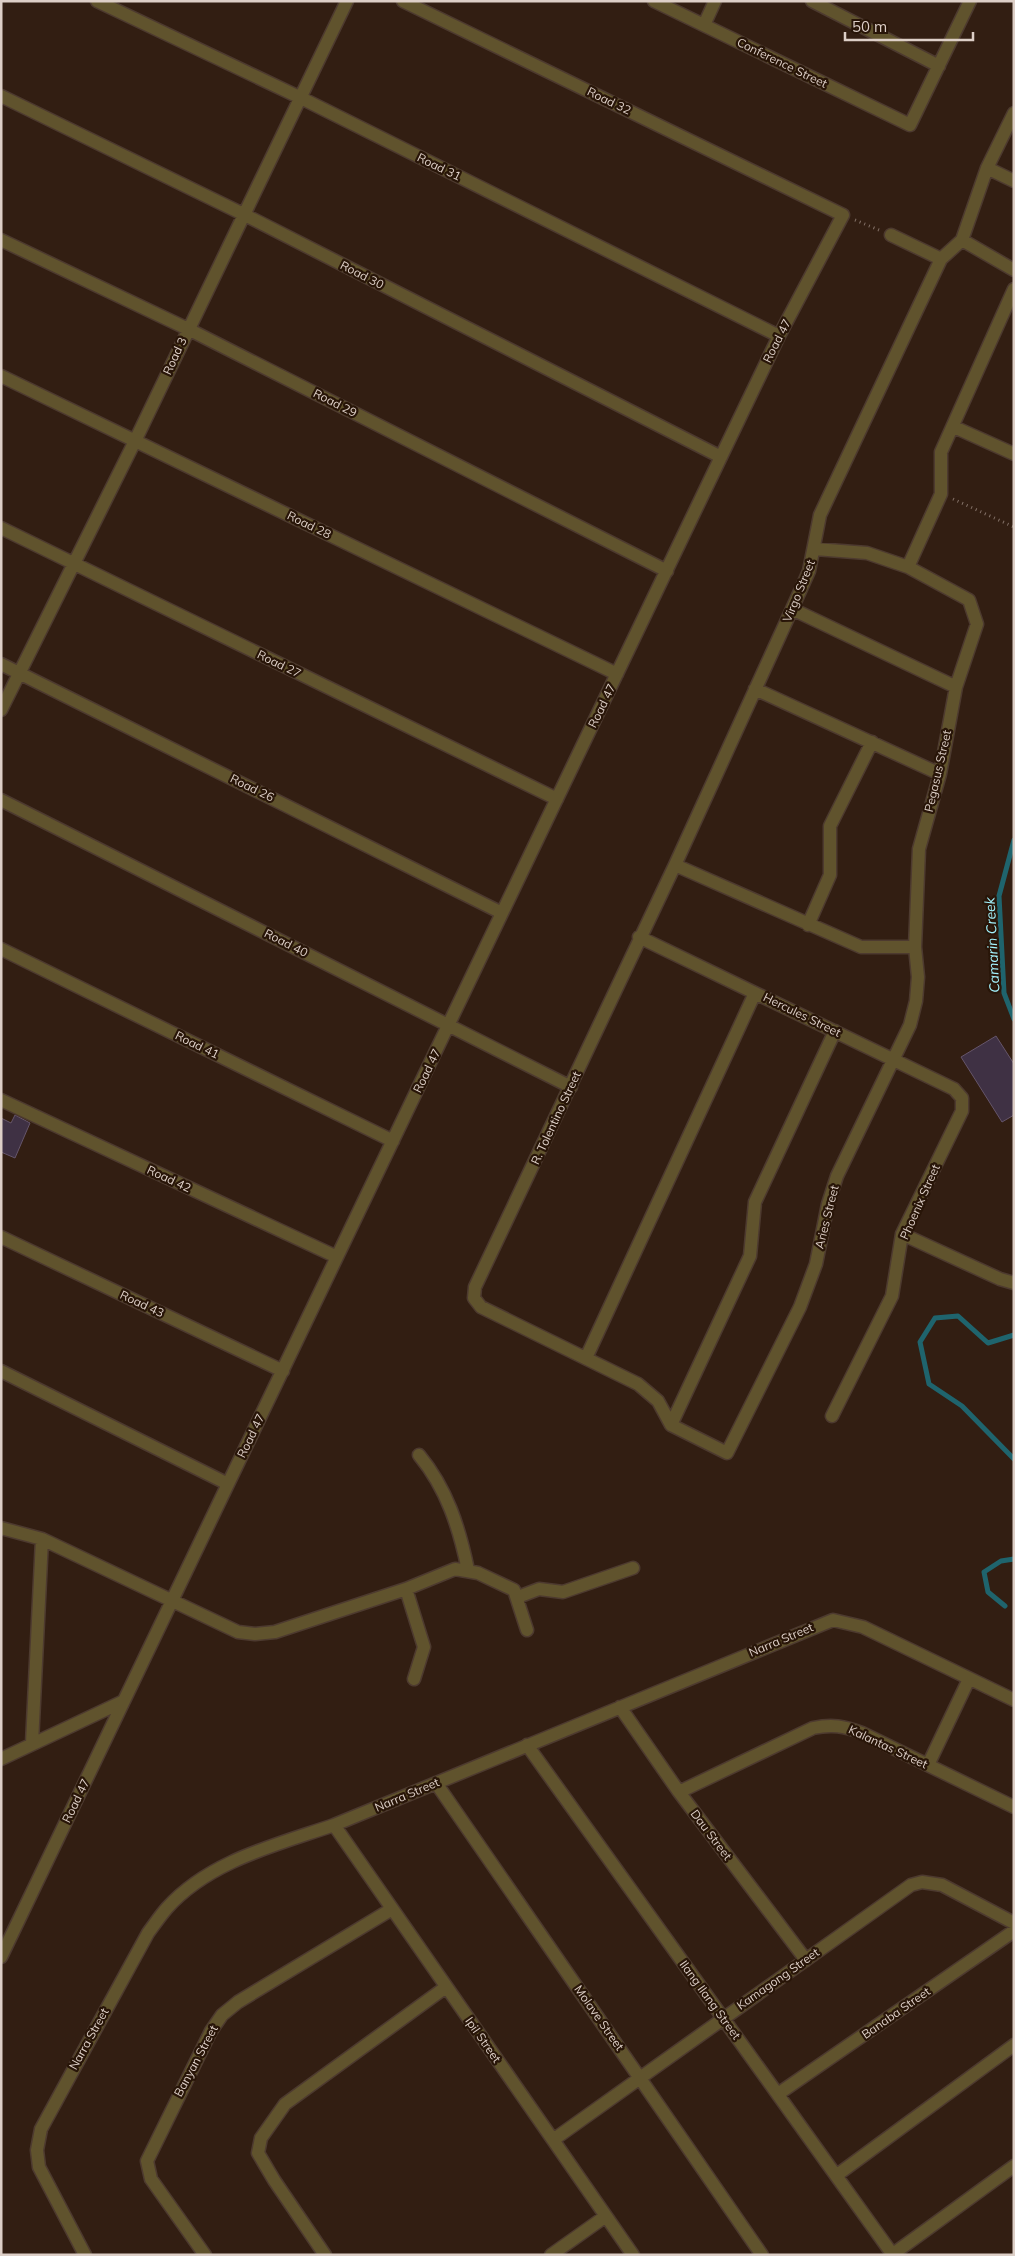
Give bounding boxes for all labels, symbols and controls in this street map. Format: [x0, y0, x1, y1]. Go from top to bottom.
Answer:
scale bar [845, 10, 972, 42]
text: 50 m [852, 17, 887, 36]
street label: Conference Street [735, 34, 830, 91]
street label: Road 32 [585, 84, 634, 118]
street label: Road 31 [415, 150, 464, 184]
street label: Road 30 [338, 257, 387, 292]
street label: Road 47 [759, 316, 794, 365]
street label: Road 3 [159, 335, 190, 377]
street label: Road 29 [311, 385, 360, 420]
street label: Road 28 [285, 508, 334, 542]
street label: Virgo Street [779, 557, 818, 624]
street label: Road 27 [255, 647, 304, 681]
street label: Road 47 [585, 681, 619, 730]
street label: Pegasus Street [921, 728, 954, 813]
street label: Road 26 [228, 771, 277, 805]
water label: Camarin Creek [980, 896, 1003, 993]
street label: Road 40 [262, 925, 311, 960]
street label: Hercules Street [761, 989, 843, 1040]
street label: Road 41 [173, 1028, 222, 1062]
street label: Road 47 [410, 1046, 444, 1095]
street label: R. Tolentino Street [527, 1069, 584, 1167]
street label: Road 42 [145, 1162, 194, 1195]
street label: Phoenix Street [896, 1162, 943, 1242]
street label: Aries Street [811, 1184, 842, 1250]
street label: Road 43 [118, 1287, 167, 1320]
street label: Road 47 [234, 1411, 268, 1460]
street label: Narra Street [746, 1619, 815, 1660]
street label: Kalantas Street [846, 1722, 930, 1771]
street label: Narra Street [372, 1774, 441, 1815]
street label: Road 47 [59, 1776, 93, 1825]
street label: Dau Street [688, 1806, 735, 1863]
street label: Kamagong Street [734, 1945, 822, 2013]
street label: Ilang Ilang Street [677, 1957, 744, 2042]
street label: Molave Street [571, 1982, 627, 2053]
street label: Banaba Street [859, 1983, 933, 2042]
street label: Narra Street [65, 2005, 112, 2072]
street label: Ipil Street [462, 2014, 505, 2065]
street label: Banyan Street [170, 2022, 221, 2099]

